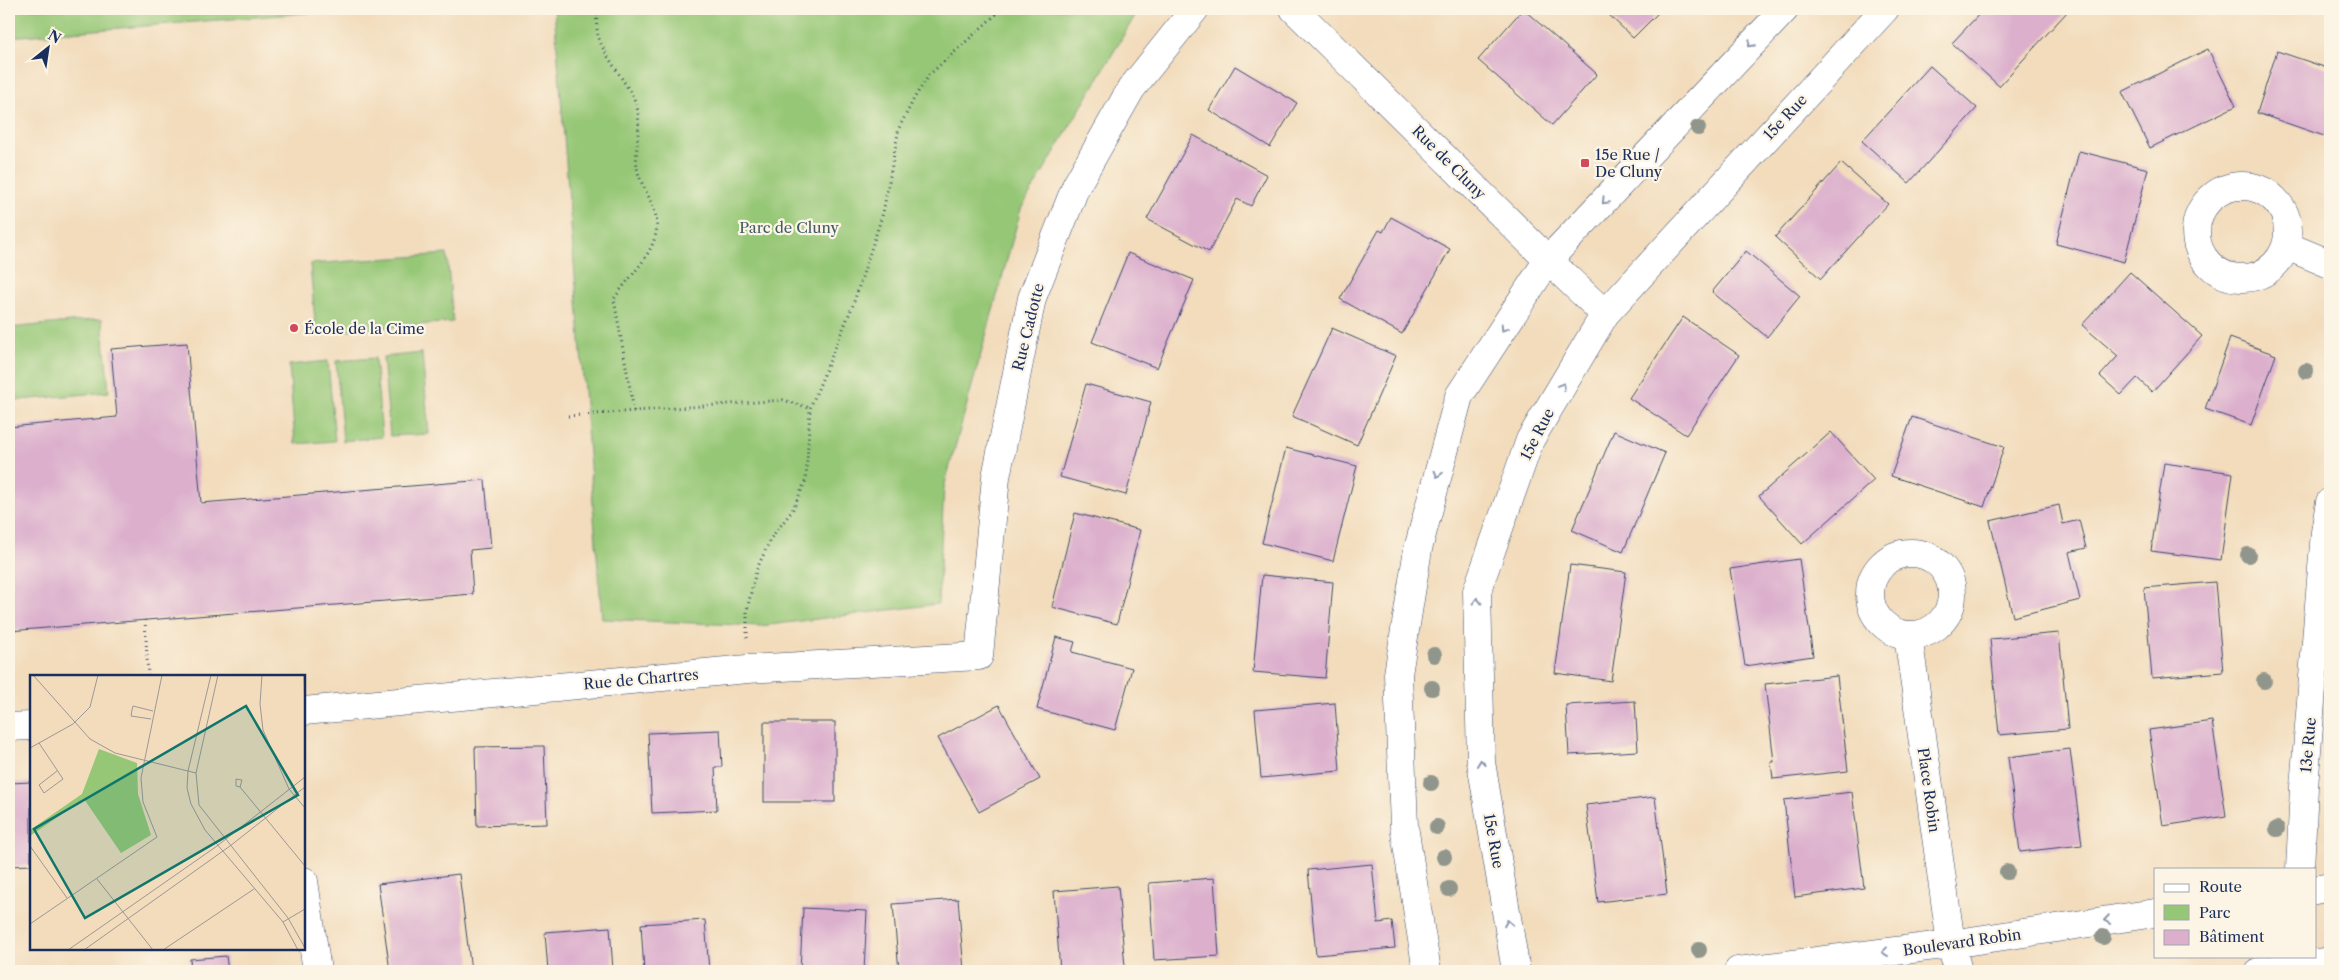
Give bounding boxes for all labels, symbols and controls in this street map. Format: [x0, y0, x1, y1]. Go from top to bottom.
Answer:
north arrow [22, 22, 72, 72]
text: N [45, 26, 64, 48]
one-way arrow [1748, 39, 1757, 48]
street label: 15e Rue [1759, 90, 1811, 144]
street label: Rue de Cluny [1408, 121, 1490, 203]
place label: 15e Rue / De Cluny [1595, 145, 1663, 181]
marker: 15e Rue / De Cluny [1579, 157, 1591, 169]
one-way arrow [1602, 196, 1611, 205]
park label: Parc de Cluny [739, 218, 840, 237]
street label: Rue Cadotte [1008, 281, 1048, 373]
place label: École de la Cime [304, 319, 424, 338]
marker: École de la Cime [288, 322, 300, 334]
one-way arrow [1500, 323, 1510, 332]
one-way arrow [1556, 383, 1566, 392]
street label: 15e Rue [1516, 405, 1558, 463]
one-way arrow [1433, 470, 1444, 479]
one-way arrow [1472, 596, 1482, 604]
street label: Rue de Chartres [583, 664, 699, 694]
inset map [30, 675, 305, 950]
street label: 13e Rue [2296, 716, 2320, 774]
street label: Place Robin [1914, 746, 1944, 834]
one-way arrow [1476, 759, 1487, 767]
street label: 15e Rue [1480, 812, 1508, 870]
legend [2154, 868, 2316, 958]
text: Route [2199, 877, 2242, 896]
text: Parc [2199, 903, 2231, 922]
one-way arrow [2103, 915, 2111, 925]
one-way arrow [1504, 919, 1514, 928]
street label: Boulevard Robin [1902, 924, 2023, 960]
text: Bâtiment [2199, 927, 2265, 946]
one-way arrow [1881, 946, 1889, 957]

